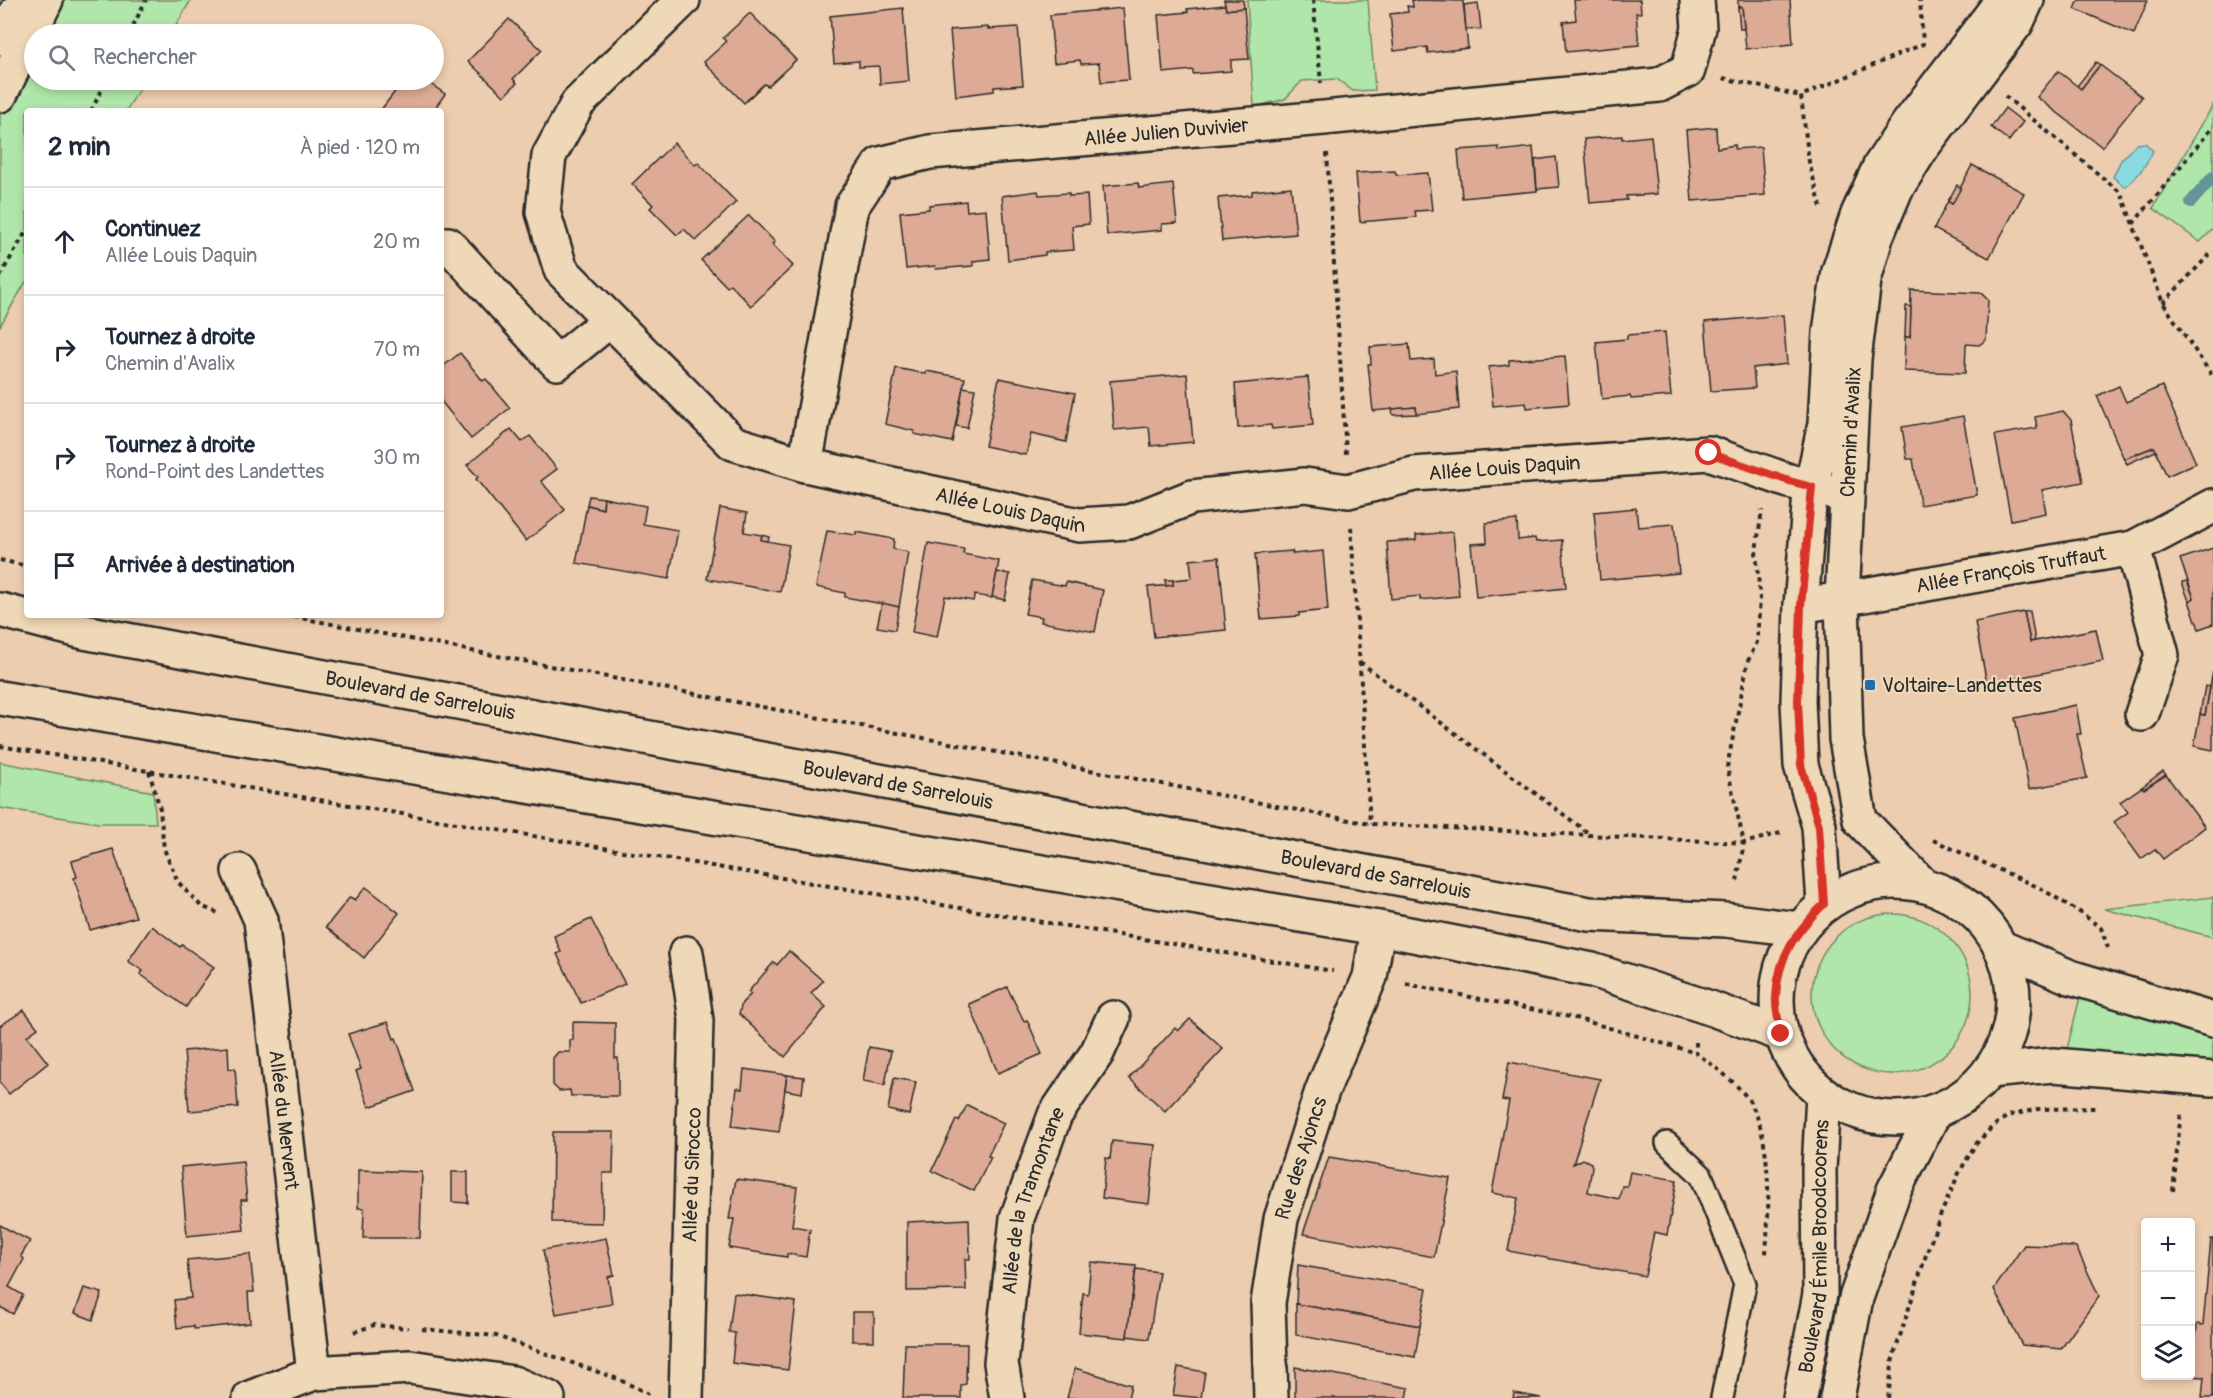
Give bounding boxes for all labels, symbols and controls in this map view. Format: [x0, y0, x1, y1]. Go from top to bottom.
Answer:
search box [24, 24, 444, 90]
icon: search [45, 41, 78, 74]
text: Rechercher [93, 43, 197, 71]
street label: Allée Julien Duvivier [1082, 112, 1250, 151]
text: 2 min [48, 131, 110, 163]
text: À pied · 120 m [300, 135, 420, 160]
text: Continuez [105, 215, 201, 243]
icon: ahead [48, 225, 81, 258]
text: 20 m [373, 229, 420, 254]
text: Allée Louis Daquin [105, 243, 257, 268]
text: Tournez à droite [105, 323, 255, 351]
icon: right [48, 333, 81, 366]
text: 70 m [374, 337, 420, 362]
text: Chemin d'Avalix [105, 351, 235, 376]
street label: Chemin d'Avalix [1835, 366, 1866, 498]
text: Tournez à droite [105, 431, 255, 459]
route start [1695, 439, 1721, 465]
icon: right [48, 441, 81, 474]
text: 30 m [373, 445, 420, 470]
street label: Allée Louis Daquin [1428, 450, 1581, 485]
text: Rond-Point des Landettes [105, 459, 324, 484]
street label: Allée Louis Daquin [933, 481, 1086, 538]
street label: Allée François Truffaut [1914, 540, 2109, 598]
icon: arrive [48, 549, 81, 582]
text: Arrivée à destination [105, 551, 295, 579]
street label: Boulevard de Sarrelouis [323, 665, 518, 725]
place label: Voltaire-Landettes [1882, 673, 2042, 698]
marker: Voltaire-Landettes [1863, 678, 1877, 692]
street label: Boulevard de Sarrelouis [801, 754, 995, 815]
street label: Boulevard de Sarrelouis [1279, 844, 1473, 904]
route end [1767, 1020, 1793, 1046]
street label: Allée du Mervent [264, 1049, 305, 1192]
street label: Rue des Ajoncs [1269, 1093, 1332, 1223]
street label: Allée de la Tramontane [996, 1101, 1070, 1295]
street label: Allée du Sirocco [677, 1107, 707, 1243]
street label: Boulevard Émile Broodcoorens [1793, 1119, 1834, 1375]
map controls [2141, 1218, 2195, 1380]
button: + [2141, 1218, 2195, 1272]
button: − [2141, 1272, 2195, 1326]
button: layers [2141, 1326, 2195, 1380]

